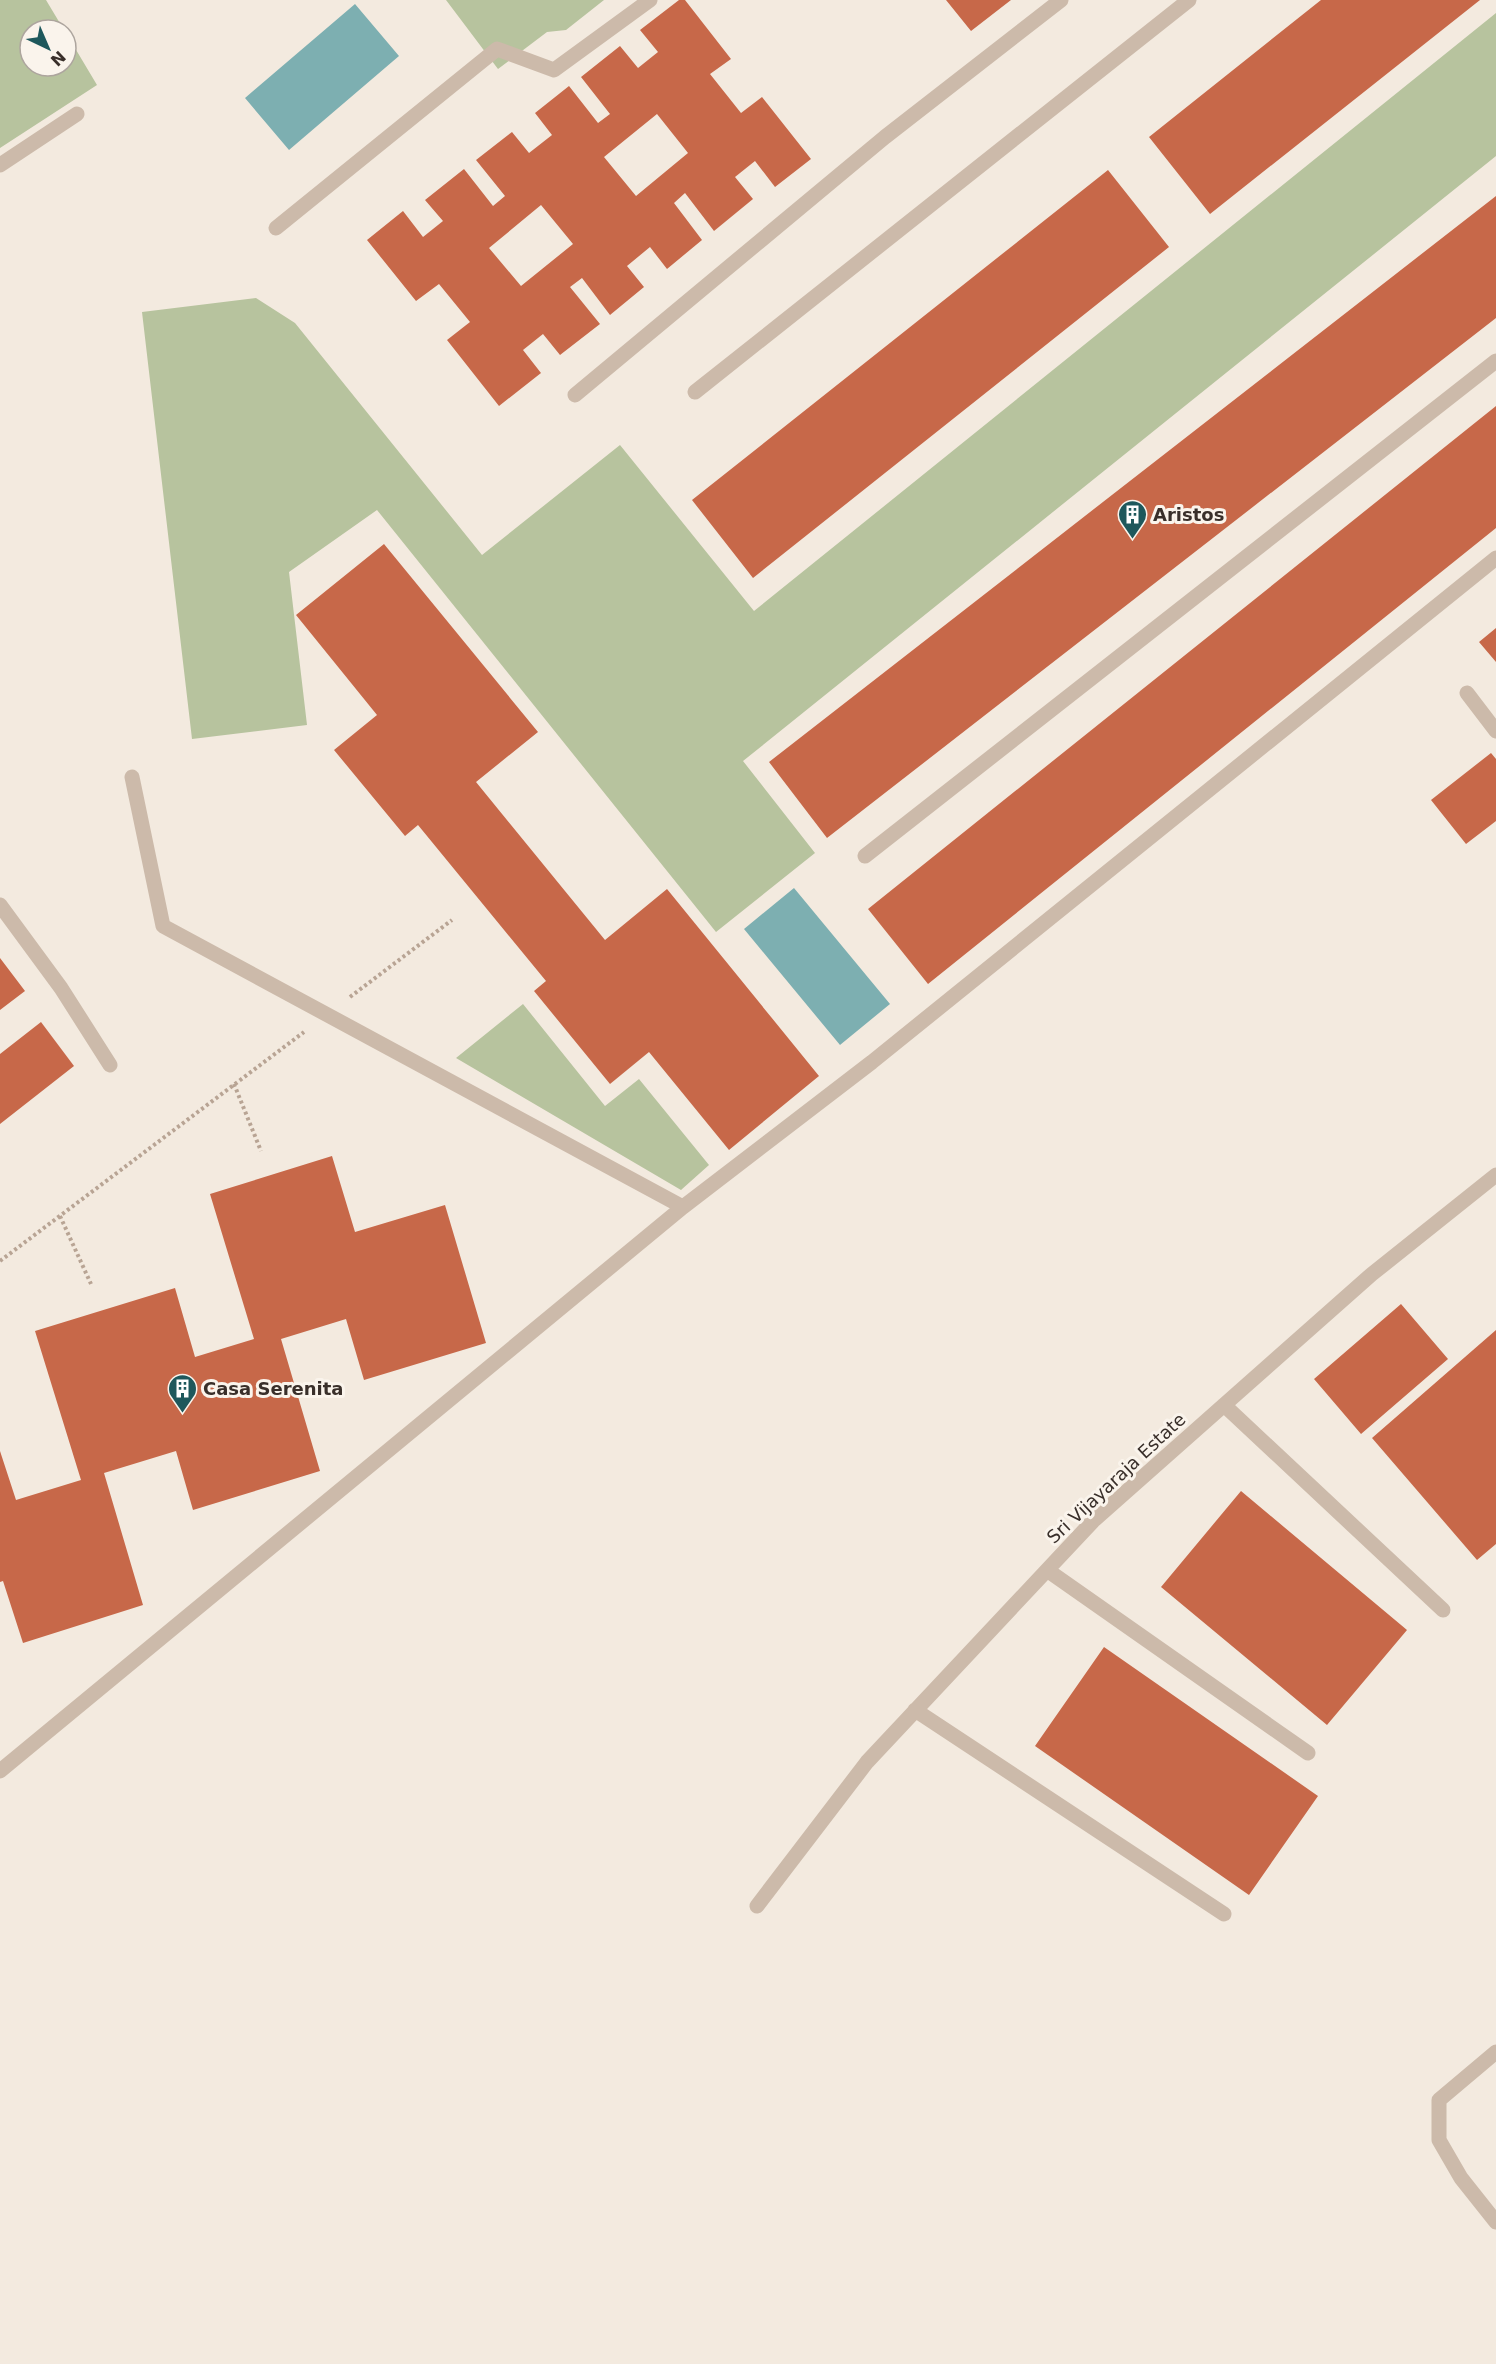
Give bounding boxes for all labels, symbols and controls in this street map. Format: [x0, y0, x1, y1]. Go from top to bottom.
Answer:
north arrow [18, 18, 78, 78]
text: N [47, 47, 69, 70]
building icon: Aristos [1116, 498, 1148, 540]
place label: Aristos [1153, 504, 1224, 525]
building icon: Casa Serenita [166, 1372, 198, 1414]
place label: Casa Serenita [203, 1378, 343, 1399]
street label: Sri Vijayaraja Estate [1043, 1408, 1189, 1548]

